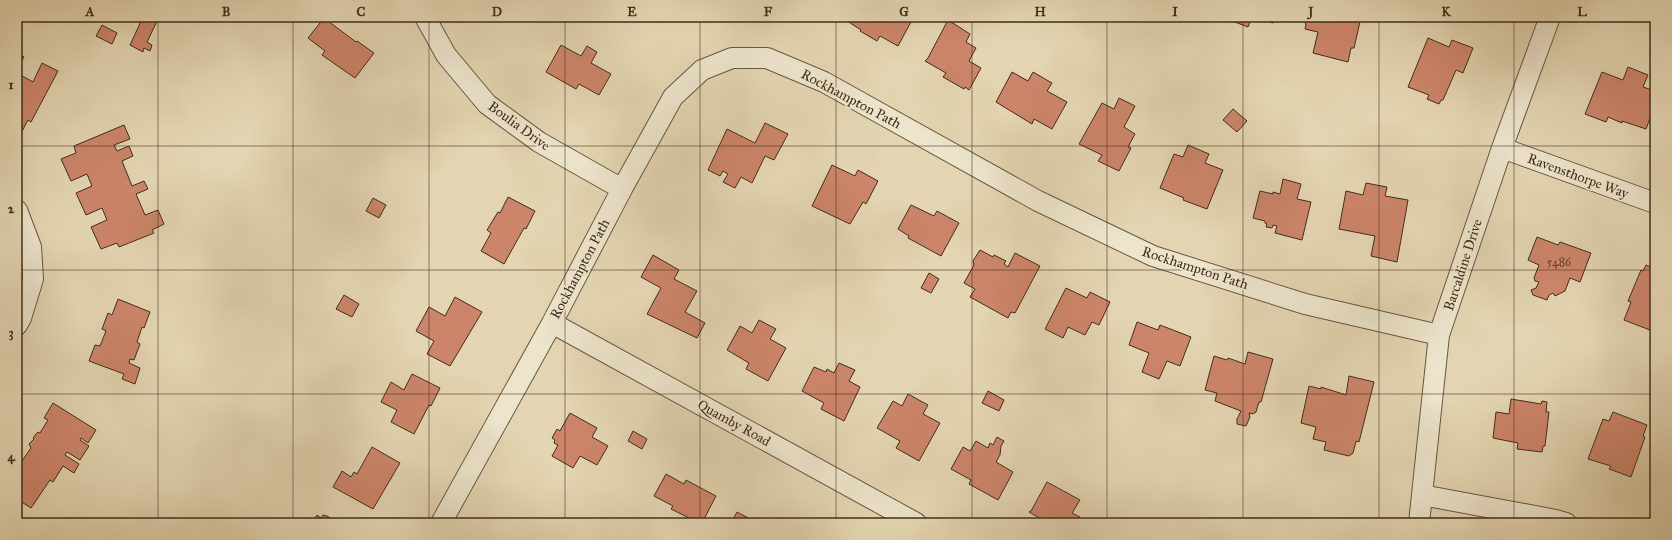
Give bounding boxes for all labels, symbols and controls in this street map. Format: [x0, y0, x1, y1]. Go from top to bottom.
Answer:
text: A [85, 4, 95, 20]
text: B [222, 4, 231, 20]
text: C [357, 4, 366, 20]
text: D [492, 4, 502, 20]
text: E [627, 4, 637, 20]
text: F [764, 4, 773, 20]
text: G [899, 4, 909, 20]
text: H [1034, 4, 1046, 20]
text: I [1172, 4, 1178, 20]
text: J [1306, 4, 1314, 20]
text: K [1441, 4, 1451, 20]
text: L [1577, 4, 1587, 20]
street label: Rockhampton Path [798, 65, 904, 133]
text: 1 [8, 77, 14, 93]
street label: Boulia Drive [485, 98, 554, 154]
street label: Ravensthorpe Way [1525, 150, 1631, 202]
text: 2 [8, 201, 15, 217]
street label: Rockhampton Path [546, 216, 614, 322]
street label: Barcaldine Drive [1440, 217, 1486, 313]
street label: Rockhampton Path [1140, 243, 1251, 293]
house number: 5486 [1547, 255, 1572, 269]
text: 3 [8, 325, 14, 341]
street label: Quamby Road [694, 396, 774, 450]
text: 4 [7, 449, 15, 465]

